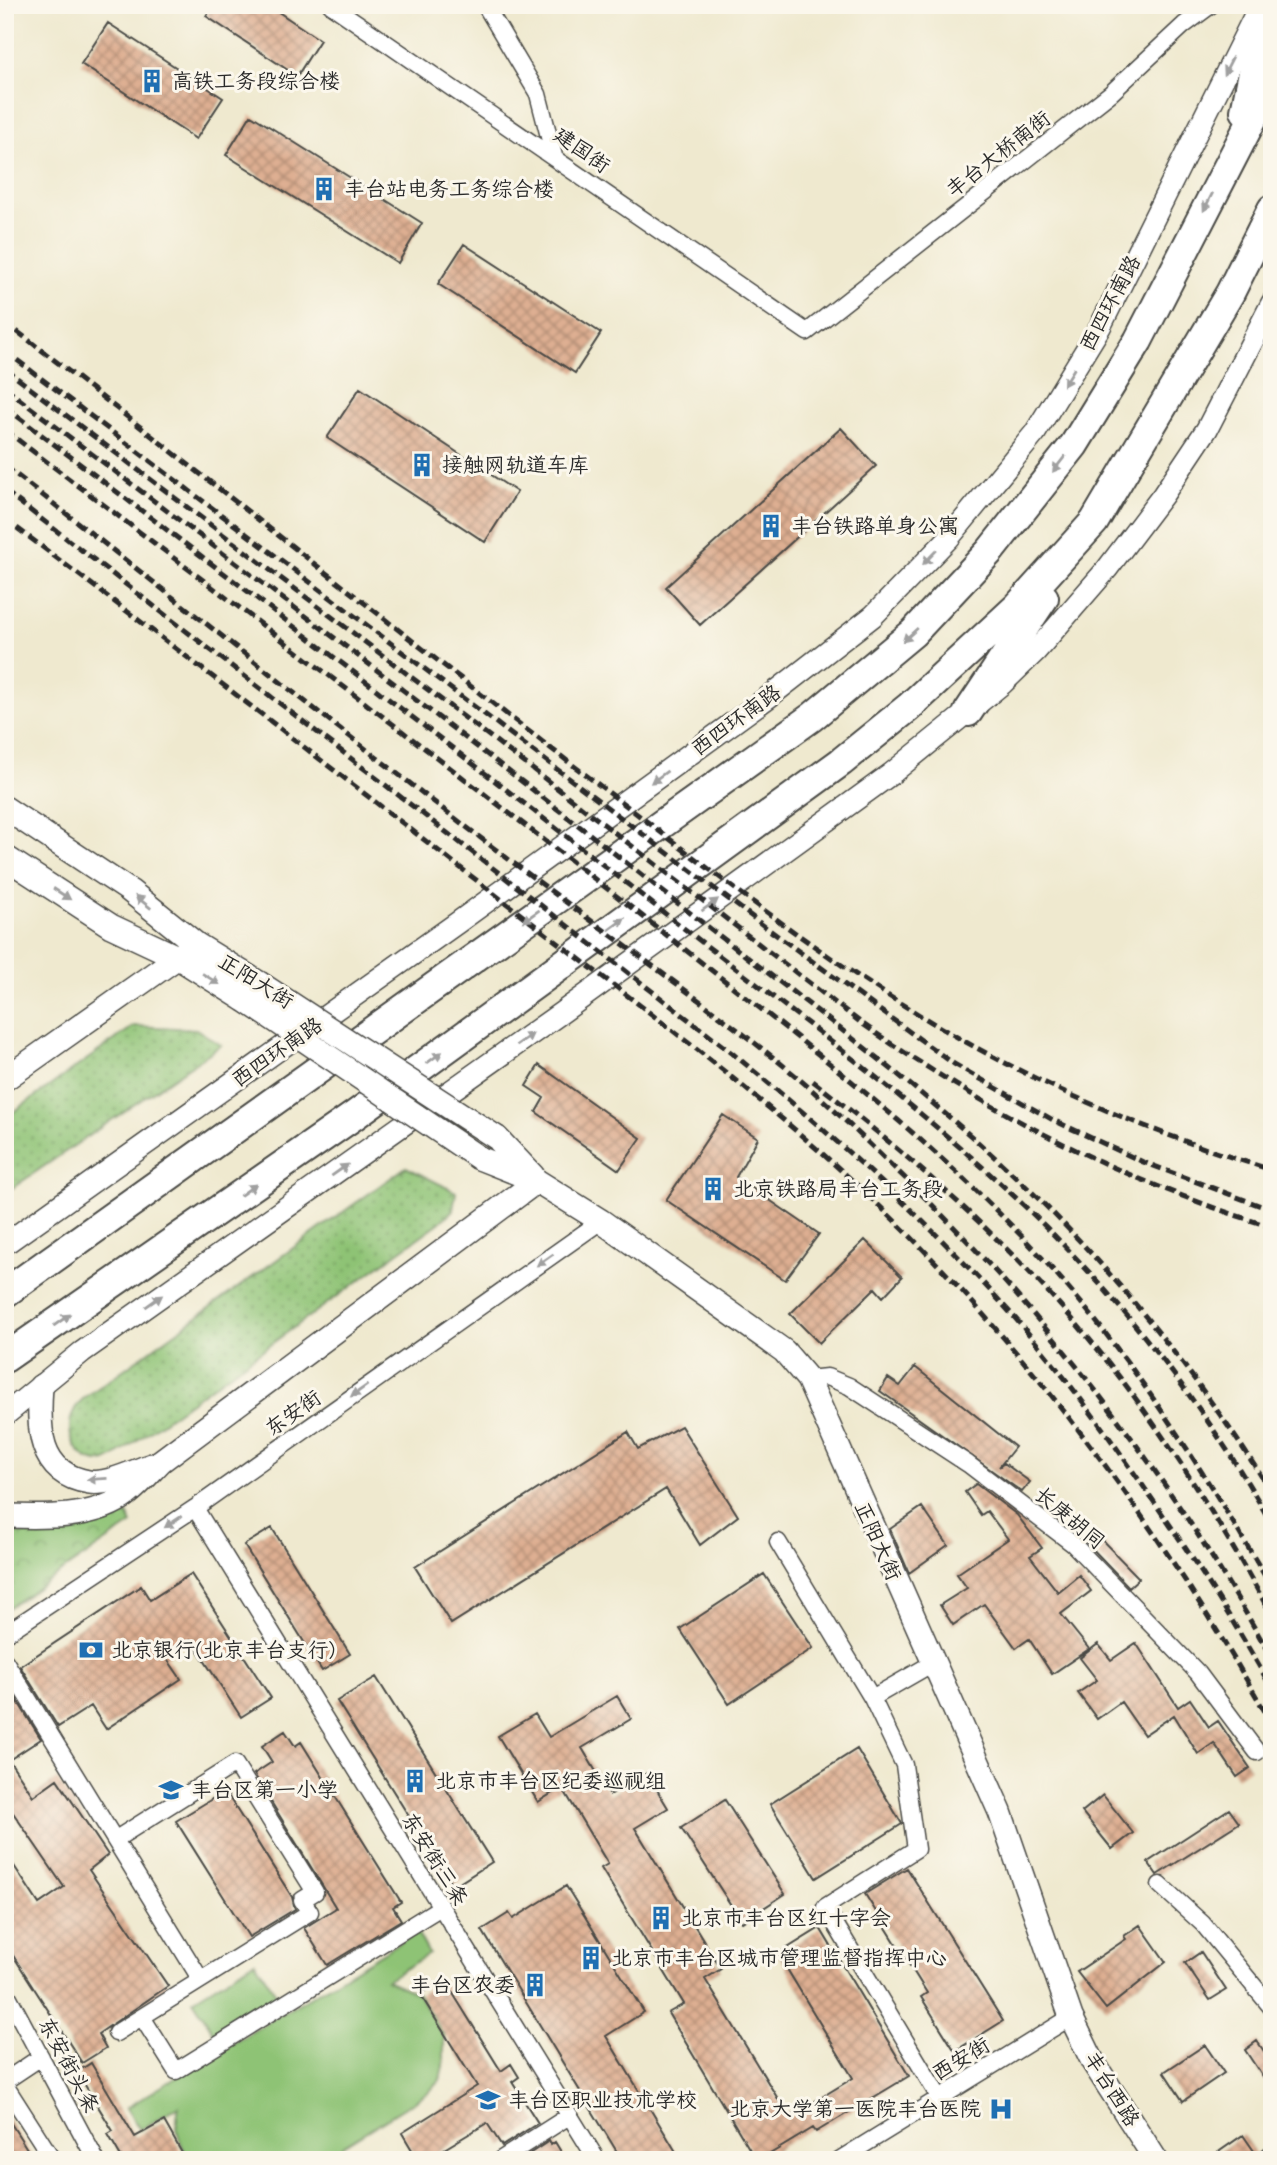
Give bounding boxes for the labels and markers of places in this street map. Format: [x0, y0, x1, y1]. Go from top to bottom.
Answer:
building icon: 高铁工务段综合楼 [138, 67, 166, 95]
place label: 高铁工务段综合楼 [172, 69, 340, 93]
building icon: 丰台站电务工务综合楼 [310, 175, 338, 203]
place label: 丰台站电务工务综合楼 [344, 177, 554, 201]
building icon: 接触网轨道车库 [408, 451, 436, 479]
place label: 接触网轨道车库 [442, 453, 589, 477]
building icon: 丰台铁路单身公寓 [757, 512, 785, 540]
place label: 丰台铁路单身公寓 [791, 514, 959, 538]
building icon: 北京铁路局丰台工务段 [699, 1175, 727, 1203]
place label: 北京铁路局丰台工务段 [733, 1177, 943, 1201]
bank icon: 北京银行(北京丰台支行) [77, 1636, 105, 1664]
place label: 北京银行(北京丰台支行) [111, 1638, 336, 1662]
building icon: 北京市丰台区纪委巡视组 [401, 1767, 429, 1795]
place label: 北京市丰台区纪委巡视组 [435, 1769, 666, 1793]
school or university icon: 丰台区第一小学 [157, 1776, 185, 1804]
place label: 丰台区第一小学 [191, 1778, 338, 1802]
building icon: 北京市丰台区红十字会 [647, 1904, 675, 1932]
place label: 北京市丰台区红十字会 [681, 1906, 891, 1930]
building icon: 北京市丰台区城市管理监督指挥中心 [577, 1944, 605, 1972]
place label: 北京市丰台区城市管理监督指挥中心 [611, 1946, 947, 1970]
building icon: 丰台区农委 [521, 1971, 549, 1999]
place label: 丰台区农委 [410, 1973, 515, 1997]
school or university icon: 丰台区职业技术学校 [474, 2086, 502, 2114]
place label: 丰台区职业技术学校 [508, 2088, 697, 2112]
hospital icon: 北京大学第一医院丰台医院 [987, 2095, 1015, 2123]
place label: 北京大学第一医院丰台医院 [729, 2097, 981, 2121]

